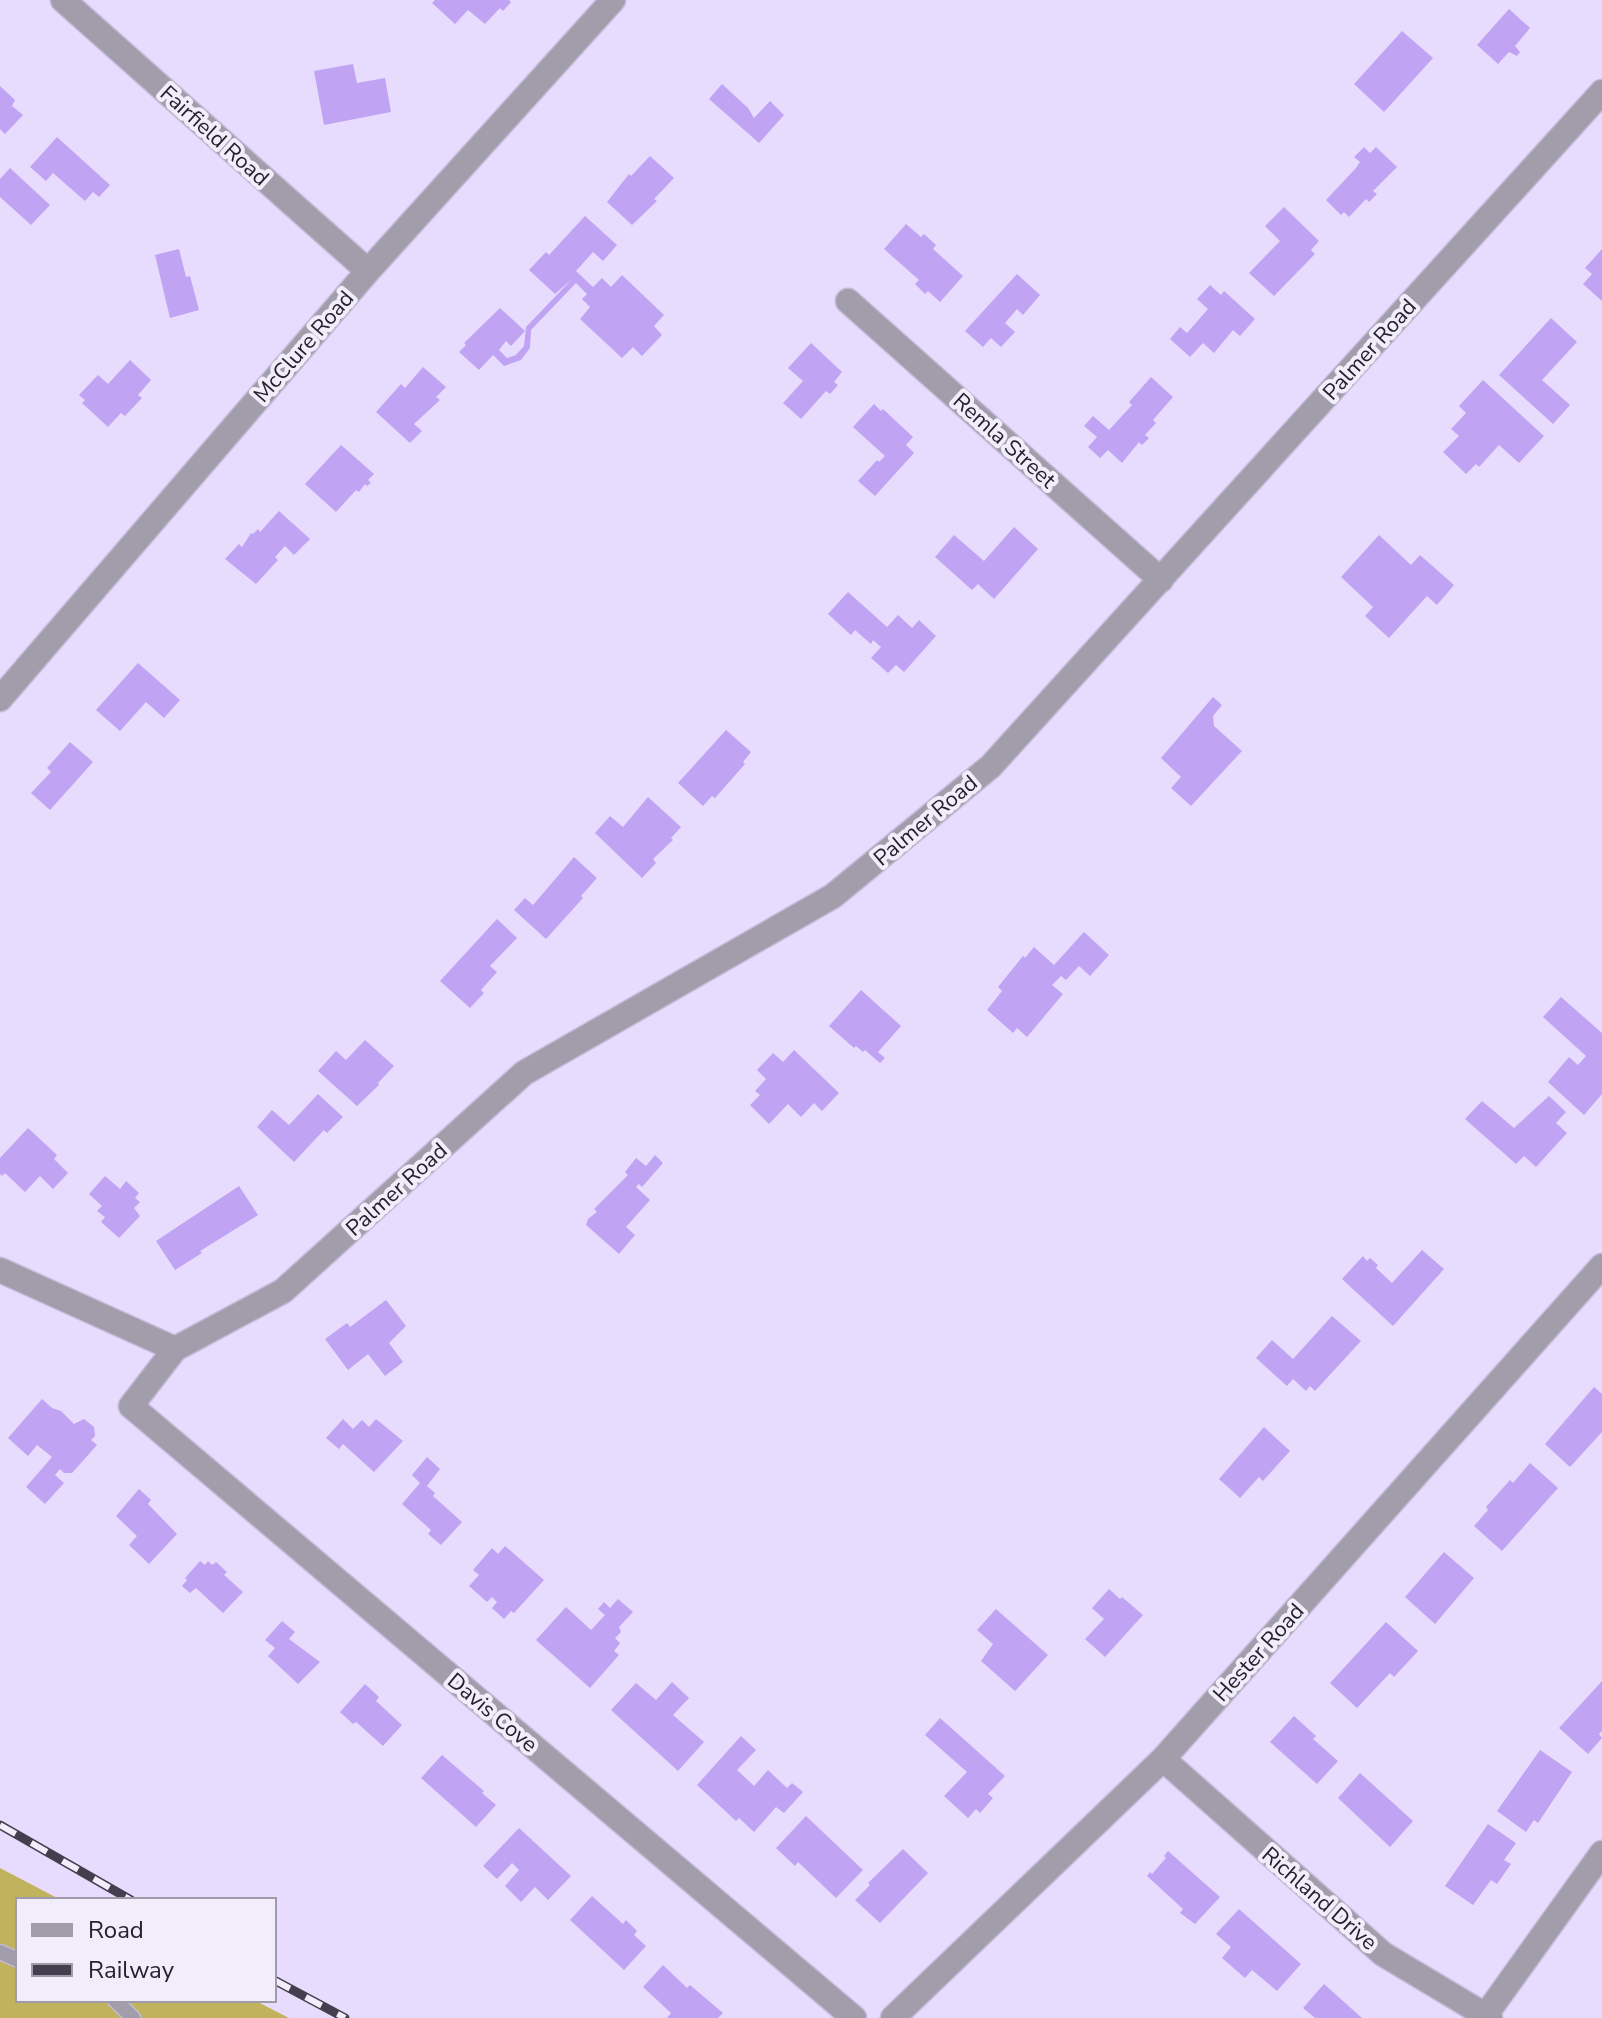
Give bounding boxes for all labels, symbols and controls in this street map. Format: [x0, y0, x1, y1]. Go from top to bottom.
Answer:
street label: Fairfield Road [153, 79, 275, 193]
street label: McClure Road [247, 284, 361, 409]
street label: Palmer Road [1316, 293, 1423, 407]
street label: Remla Street [946, 386, 1062, 495]
street label: Palmer Road [867, 769, 984, 873]
street label: Palmer Road [340, 1136, 454, 1243]
street label: Hester Road [1206, 1597, 1311, 1708]
street label: Davis Cove [441, 1666, 544, 1759]
street label: Richland Drive [1255, 1840, 1383, 1957]
legend [16, 1898, 276, 2002]
text: Road [88, 1914, 144, 1946]
text: Railway [88, 1954, 175, 1986]

